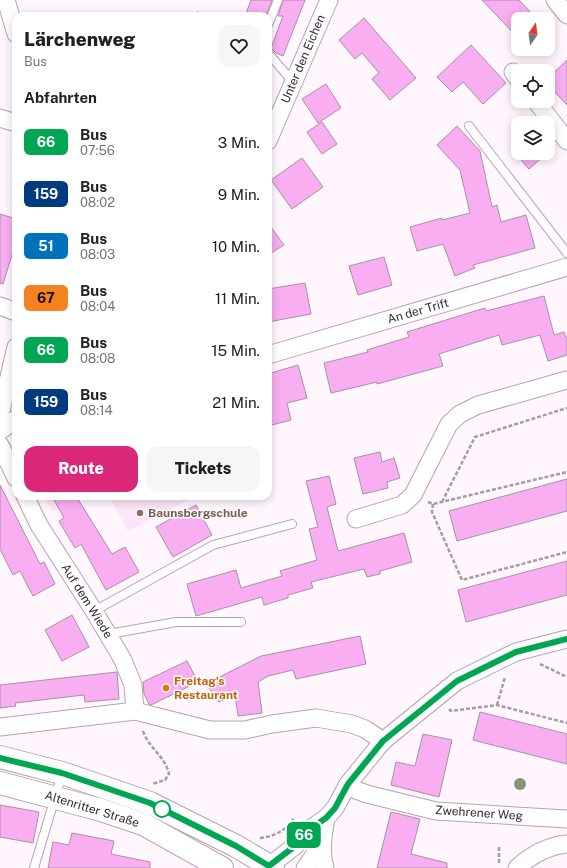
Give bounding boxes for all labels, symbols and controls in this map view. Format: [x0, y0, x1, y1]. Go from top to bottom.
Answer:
street label: Unter den Eichen [278, 12, 328, 105]
north arrow [511, 12, 555, 56]
map controls [511, 12, 555, 160]
button: heart [218, 25, 260, 67]
text: Lärchenweg [24, 28, 135, 50]
text: Bus [24, 54, 47, 69]
button: locate [511, 64, 555, 108]
text: Abfahrten [24, 89, 97, 106]
button: layers [511, 116, 555, 160]
text: Bus [80, 126, 107, 143]
text: 66 [37, 134, 55, 150]
text: 3 Min. [218, 134, 260, 151]
text: 07:56 [80, 143, 115, 158]
text: Bus [80, 178, 107, 195]
text: 159 [34, 186, 58, 202]
text: 9 Min. [218, 186, 260, 203]
text: 08:02 [80, 195, 115, 210]
text: Bus [80, 230, 107, 247]
text: 51 [38, 238, 54, 254]
text: 10 Min. [212, 238, 260, 255]
text: 08:03 [80, 247, 115, 262]
text: Bus [80, 282, 107, 299]
text: 67 [37, 290, 55, 306]
text: 11 Min. [215, 290, 260, 307]
street label: An der Trift [386, 295, 451, 326]
text: 08:04 [80, 299, 115, 314]
text: Bus [80, 334, 107, 351]
text: 66 [37, 342, 55, 358]
text: 15 Min. [212, 342, 260, 359]
text: 08:08 [80, 351, 116, 366]
text: Bus [80, 386, 107, 403]
text: 159 [34, 394, 58, 410]
text: 21 Min. [212, 394, 260, 411]
text: 08:14 [80, 403, 113, 418]
button: Route [24, 446, 138, 492]
button: Tickets [146, 446, 260, 492]
place label: Baunsbergschule [148, 506, 248, 520]
marker: Baunsbergschule [135, 508, 145, 518]
street label: Auf dem Wiede [59, 561, 116, 641]
place label: Freitag's Restaurant [174, 674, 238, 702]
marker: Freitag's Restaurant [161, 683, 171, 693]
street label: Altenritter Straße [43, 788, 141, 830]
unlabelled marker [153, 800, 171, 818]
street label: Zwehrener Weg [435, 803, 523, 823]
line badge: 66 [286, 822, 322, 848]
text: 66 [295, 827, 313, 843]

